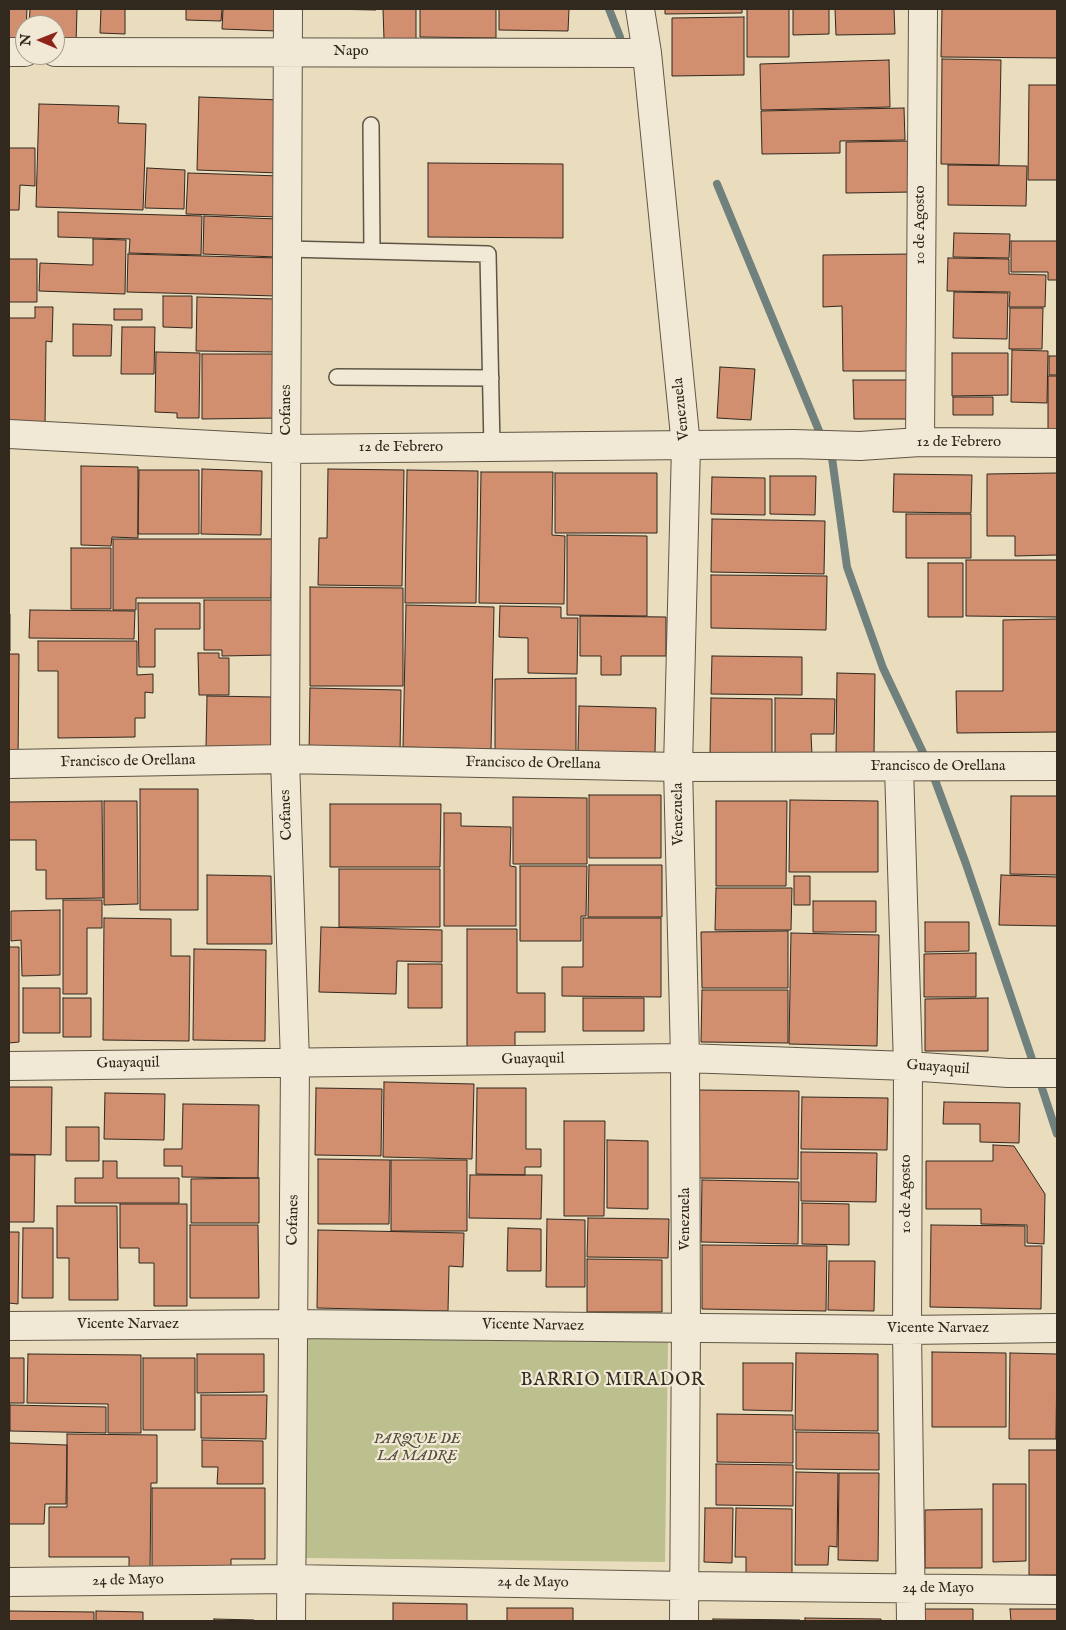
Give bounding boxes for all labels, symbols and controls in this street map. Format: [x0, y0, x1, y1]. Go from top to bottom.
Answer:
north arrow [15, 15, 65, 65]
text: N [17, 34, 35, 46]
street label: Napo [333, 43, 369, 61]
street label: 10 de Agosto [912, 185, 930, 265]
street label: Venezuela [670, 377, 694, 441]
street label: Cofanes [278, 385, 296, 435]
street label: 12 de Febrero [917, 434, 1001, 452]
street label: 12 de Febrero [359, 439, 443, 457]
street label: Francisco de Orellana [60, 752, 196, 772]
street label: Francisco de Orellana [465, 754, 601, 774]
street label: Francisco de Orellana [871, 758, 1005, 776]
street label: Venezuela [669, 782, 689, 846]
street label: Cofanes [277, 789, 297, 841]
street label: Guayaquil [501, 1050, 565, 1070]
street label: Guayaquil [96, 1054, 160, 1074]
street label: Guayaquil [906, 1057, 970, 1079]
street label: 10 de Agosto [898, 1154, 916, 1234]
street label: Venezuela [677, 1187, 695, 1251]
street label: Cofanes [285, 1194, 303, 1246]
street label: Vicente Narvaez [77, 1316, 179, 1334]
street label: Vicente Narvaez [482, 1316, 584, 1336]
street label: Vicente Narvaez [887, 1320, 989, 1338]
district label: BARRIO MIRADOR [519, 1370, 707, 1392]
park label: PARQUE DE LA MADRE [373, 1431, 461, 1466]
street label: 24 de Mayo [92, 1571, 164, 1591]
street label: 24 de Mayo [497, 1573, 569, 1593]
street label: 24 de Mayo [902, 1580, 974, 1598]

